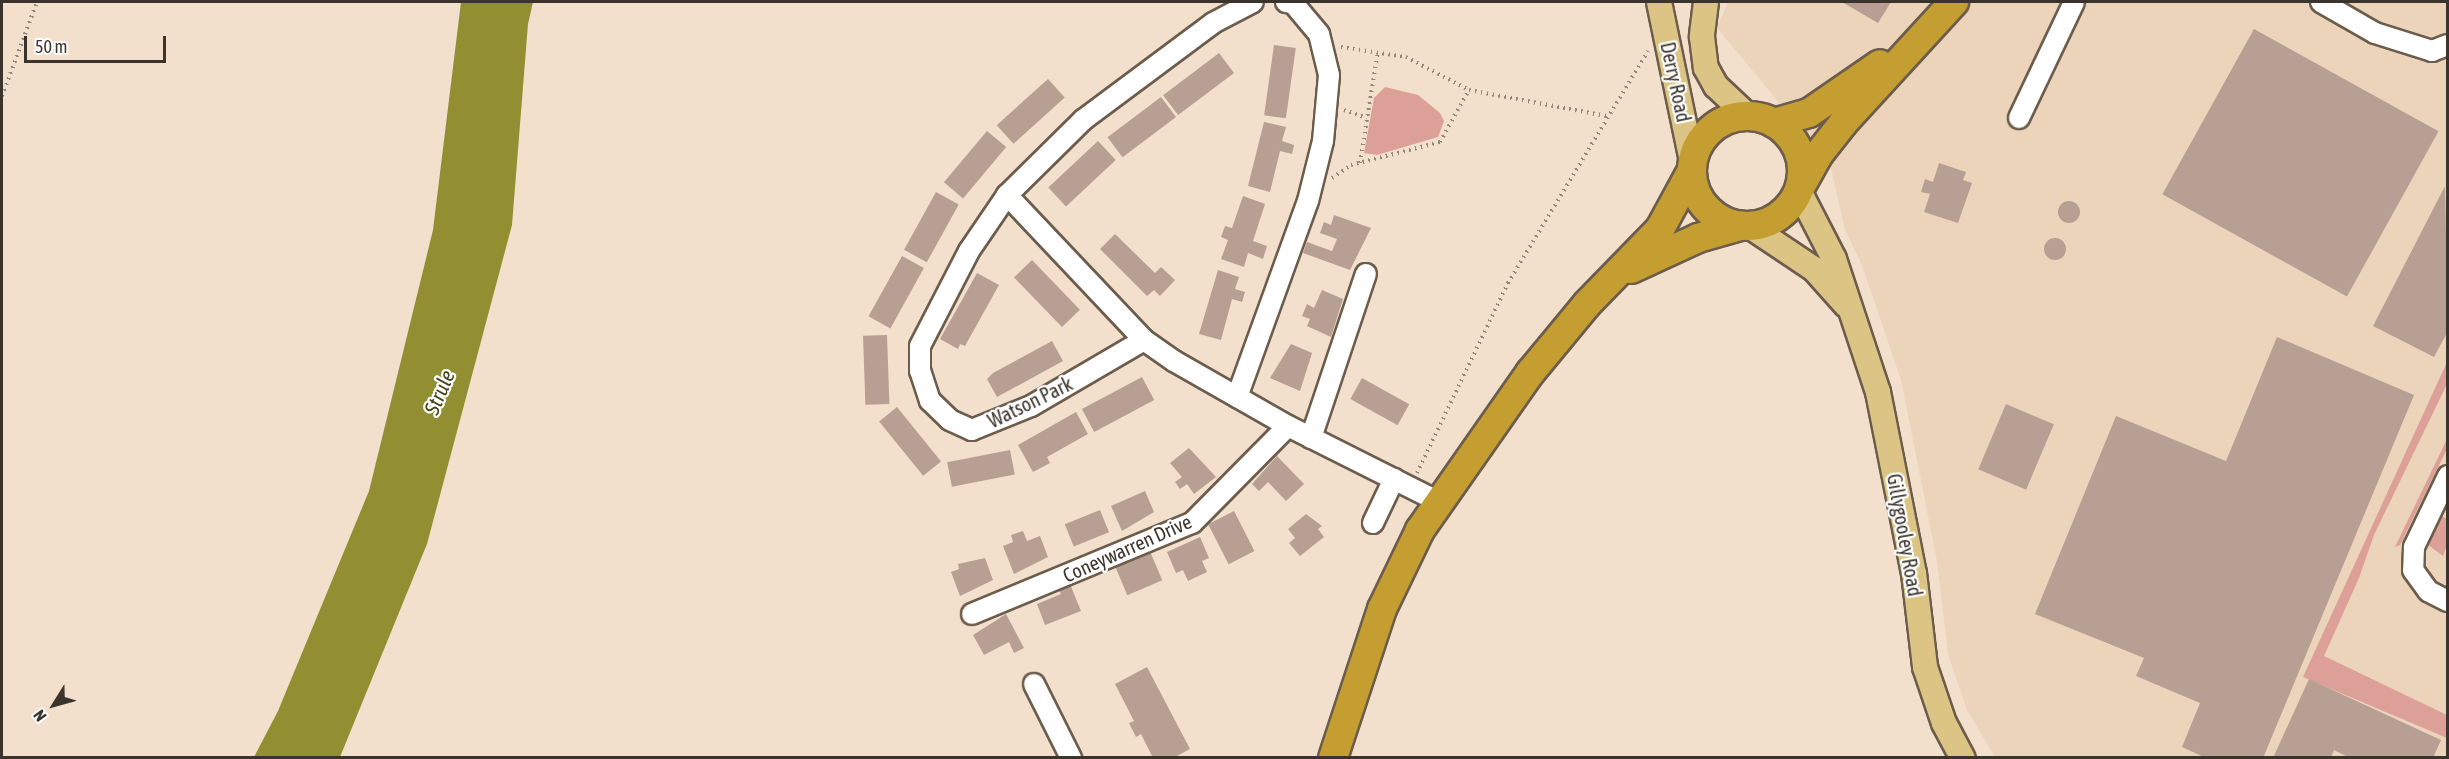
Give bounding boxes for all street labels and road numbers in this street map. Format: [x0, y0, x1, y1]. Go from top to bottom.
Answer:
street label: Derry Road [1656, 40, 1696, 124]
street label: Watson Park [984, 371, 1076, 433]
street label: Gillygooley Road [1882, 472, 1928, 598]
street label: Coneywarren Drive [1059, 509, 1195, 587]

